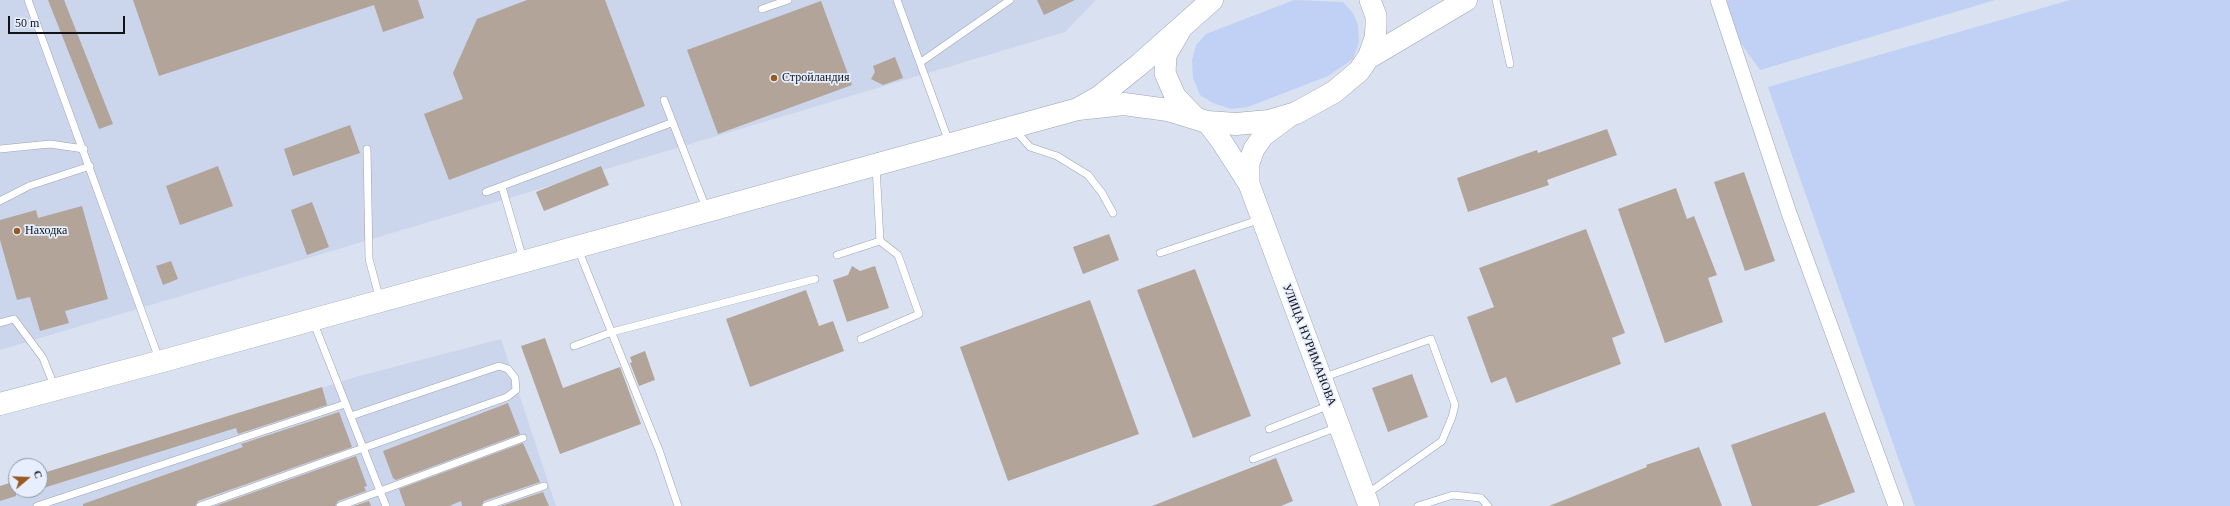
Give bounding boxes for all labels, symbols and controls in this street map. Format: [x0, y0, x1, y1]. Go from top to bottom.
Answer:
scale bar [10, 8, 127, 34]
text: 50 m [15, 16, 39, 30]
place label: Стройландия [782, 71, 849, 85]
marker: Стройландия [769, 73, 779, 83]
place label: Находка [25, 224, 67, 238]
marker: Находка [12, 226, 22, 236]
street label: УЛИЦА НУРИМАНОВА [1279, 282, 1339, 408]
north arrow [8, 458, 48, 498]
text: С [31, 469, 45, 480]

